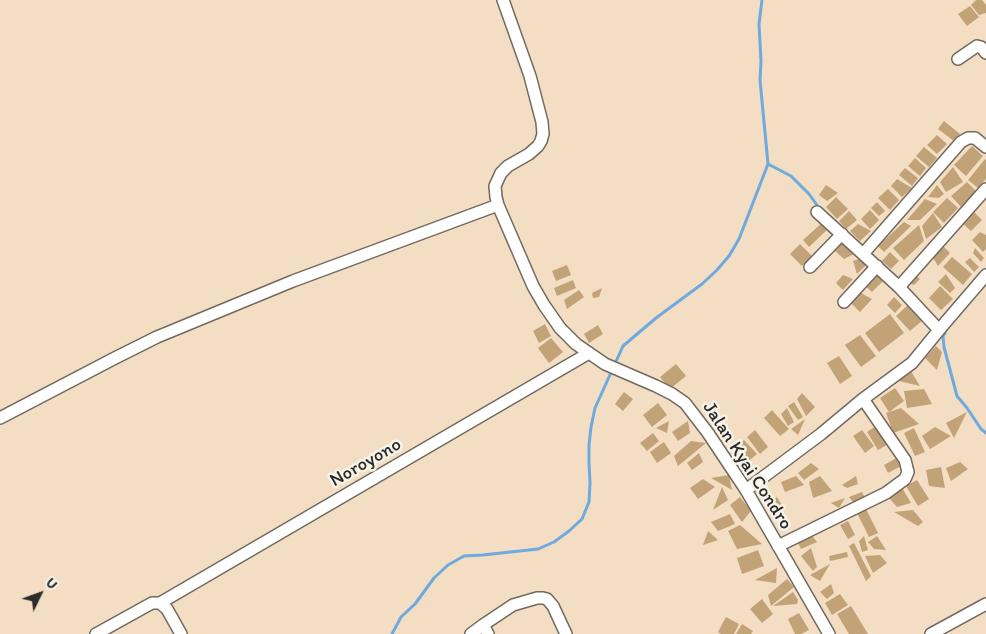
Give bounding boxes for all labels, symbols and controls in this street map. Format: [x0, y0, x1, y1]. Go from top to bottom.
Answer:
street label: Jalan Kyai Condro [697, 398, 797, 534]
street label: Noroyono [326, 433, 406, 493]
north arrow [15, 569, 65, 619]
text: U [42, 574, 61, 593]

